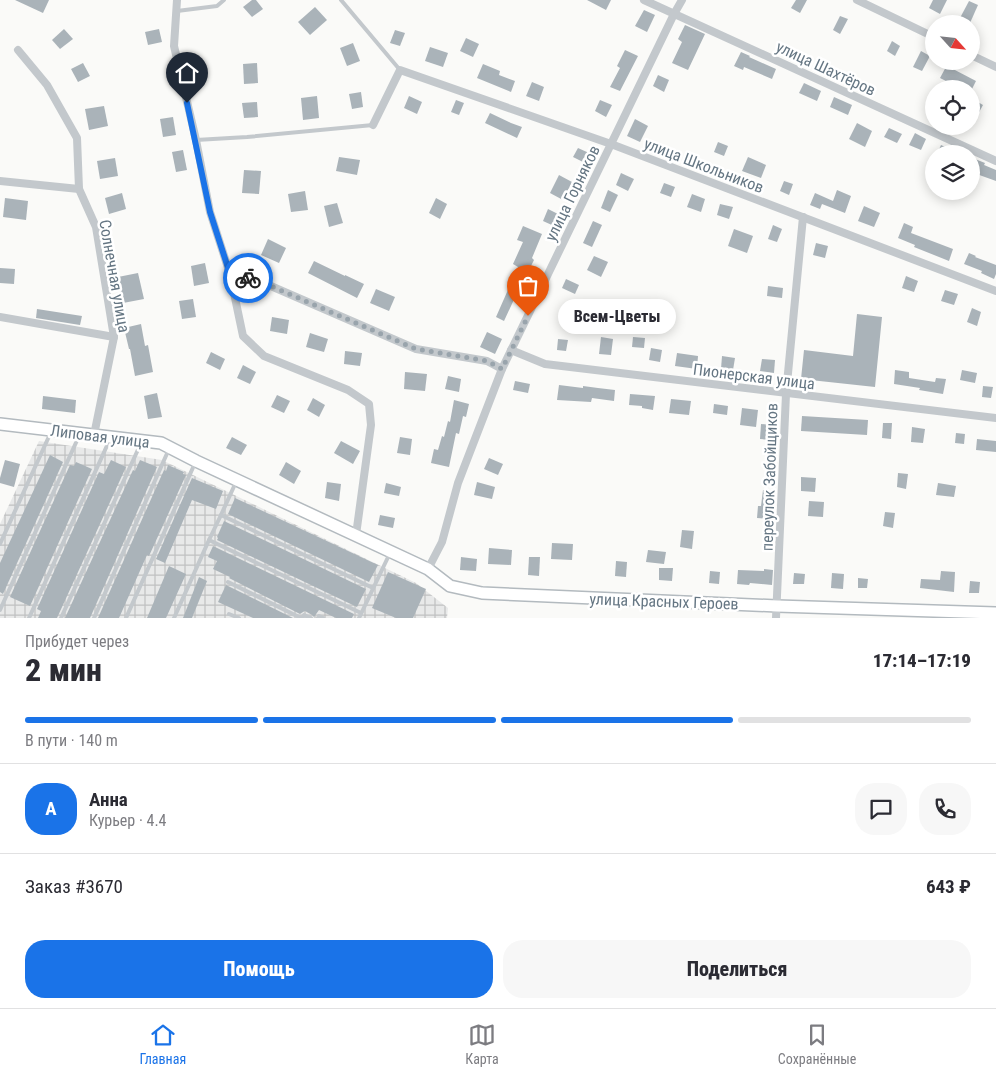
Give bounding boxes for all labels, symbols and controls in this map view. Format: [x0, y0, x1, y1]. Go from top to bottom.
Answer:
north arrow [925, 15, 980, 70]
map controls [925, 15, 980, 200]
street label: улица Шахтёров [773, 37, 879, 100]
pin [166, 52, 208, 103]
icon: home [173, 59, 201, 87]
button: locate [925, 80, 980, 135]
street label: улица Школьников [641, 134, 766, 197]
street label: улица Горняков [541, 142, 604, 244]
button: layers [925, 145, 980, 200]
street label: Солнечная улица [95, 218, 134, 334]
courier [223, 253, 273, 303]
icon: bike [234, 264, 262, 292]
pin [507, 265, 549, 316]
icon: bag [514, 272, 542, 300]
callout: Всем-Цветы [558, 298, 676, 334]
text: Всем-Цветы [574, 307, 660, 326]
street label: Пионерская улица [692, 360, 816, 393]
street label: переулок Забойщиков [757, 403, 782, 551]
street label: Липовая улица [49, 421, 151, 452]
street label: улица Красных Героев [589, 589, 739, 614]
text: Прибудет через [25, 632, 129, 651]
text: 17:14–17:19 [873, 649, 971, 672]
text: 2 мин [25, 651, 102, 689]
text: В пути · 140 m [25, 731, 118, 750]
button: chat [855, 783, 907, 835]
button: phone [919, 783, 971, 835]
text: Анна [89, 788, 128, 811]
text: А [45, 797, 57, 820]
text: Курьер · 4.4 [89, 811, 167, 830]
text: Заказ #3670 [25, 875, 123, 898]
text: 643 ₽ [926, 875, 971, 898]
button: Помощь [25, 940, 493, 998]
button: Поделиться [503, 940, 971, 998]
tab: Главная [140, 1021, 186, 1067]
tab: Карта [465, 1021, 499, 1067]
tab: Сохранённые [778, 1021, 856, 1067]

